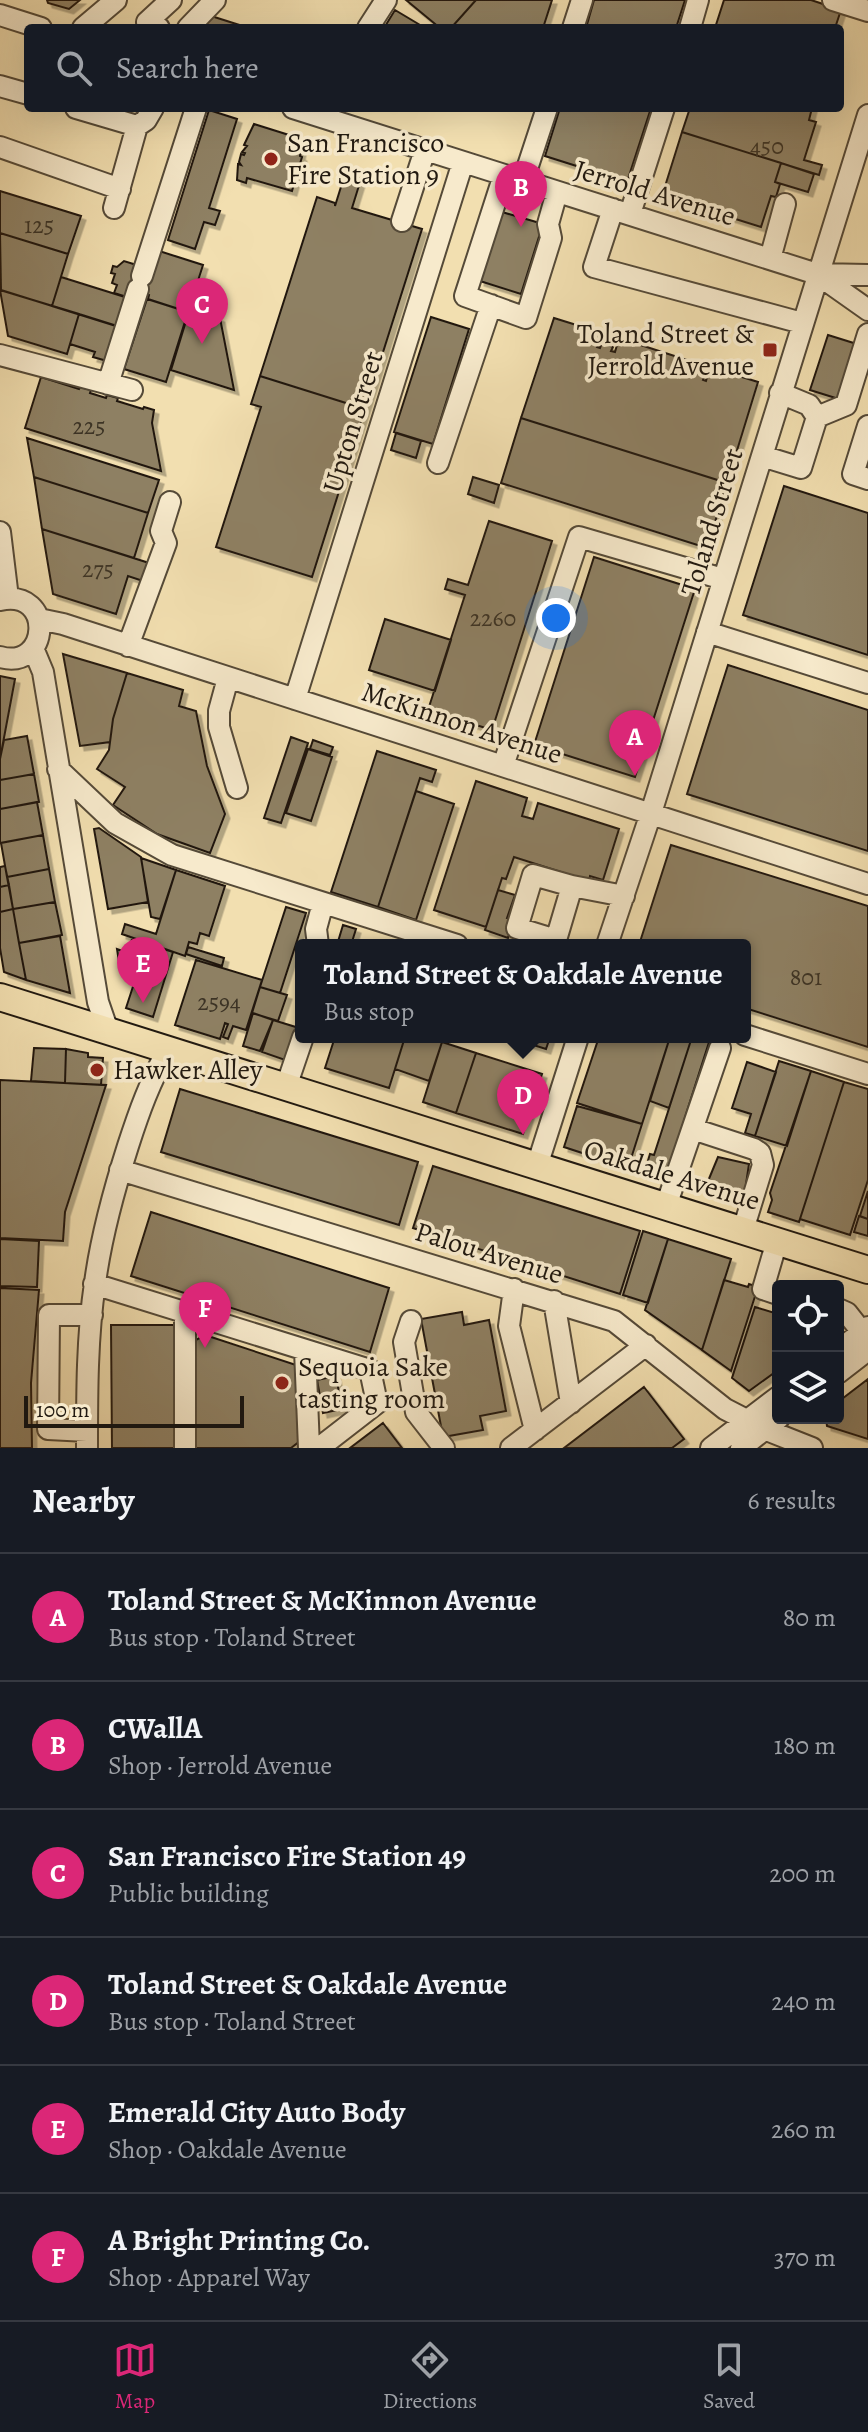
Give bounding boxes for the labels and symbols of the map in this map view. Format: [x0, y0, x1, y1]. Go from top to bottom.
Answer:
place label: San Francisco Fire Station 9 [287, 124, 444, 194]
house number: 450 [750, 130, 784, 162]
marker: San Francisco Fire Station 9 [262, 150, 280, 168]
street label: Jerrold Avenue [570, 150, 740, 236]
pin: B [495, 161, 547, 227]
house number: 125 [24, 209, 54, 241]
pin: C [176, 278, 228, 344]
place label: Toland Street & Jerrold Avenue [577, 315, 754, 385]
marker: Toland Street & Jerrold Avenue [761, 341, 779, 359]
street label: Upton Street [313, 347, 393, 497]
house number: 225 [72, 410, 106, 442]
street label: Toland Street [672, 444, 752, 600]
house number: 275 [82, 553, 114, 585]
your location [536, 598, 576, 638]
house number: 2260 [470, 602, 516, 634]
street label: McKinnon Avenue [357, 673, 567, 773]
pin: A [609, 710, 661, 776]
pin: E [117, 937, 169, 1003]
house number: 801 [790, 961, 822, 993]
house number: 2594 [197, 986, 241, 1018]
place label: Hawker Alley [113, 1051, 263, 1089]
marker: Hawker Alley [88, 1061, 106, 1079]
pin: D [497, 1069, 549, 1135]
street label: Oakdale Avenue [579, 1130, 765, 1220]
street label: Palou Avenue [410, 1212, 568, 1294]
pin: F [179, 1282, 231, 1348]
place label: Sequoia Sake tasting room [298, 1348, 448, 1418]
marker: Sequoia Sake tasting room [273, 1374, 291, 1392]
scale bar [24, 1392, 244, 1428]

